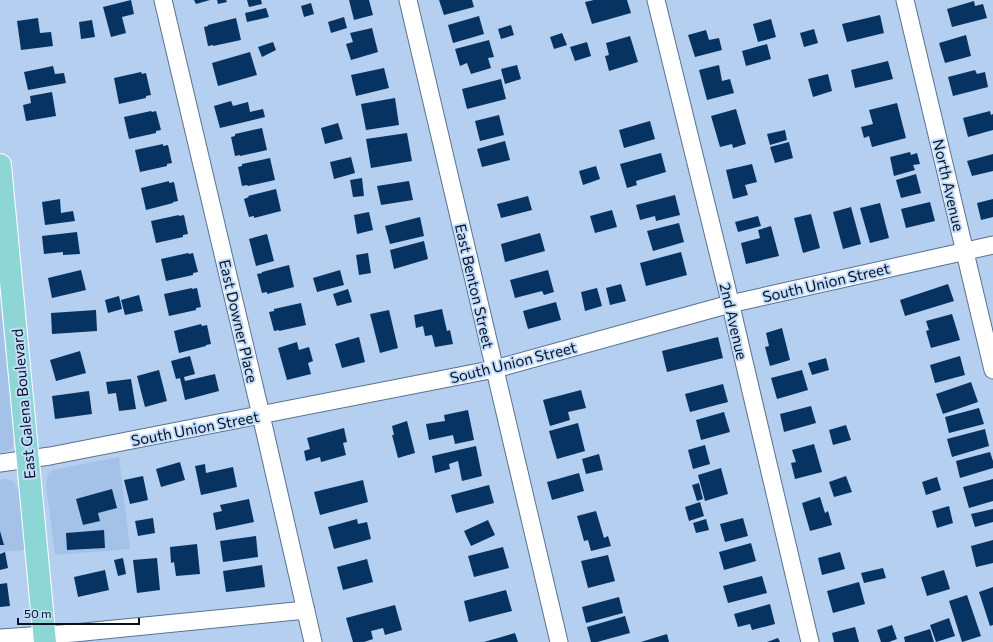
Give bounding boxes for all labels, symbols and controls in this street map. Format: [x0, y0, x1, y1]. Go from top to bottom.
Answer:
street label: North Avenue [930, 137, 968, 233]
street label: East Benton Street [452, 222, 498, 350]
street label: East Downer Place [216, 258, 262, 385]
street label: South Union Street [761, 259, 891, 305]
street label: 2nd Avenue [716, 281, 752, 361]
street label: East Galena Boulevard [7, 328, 39, 480]
street label: South Union Street [448, 338, 578, 386]
street label: South Union Street [129, 407, 261, 449]
scale bar [18, 600, 139, 626]
text: 50 m [24, 606, 52, 620]

